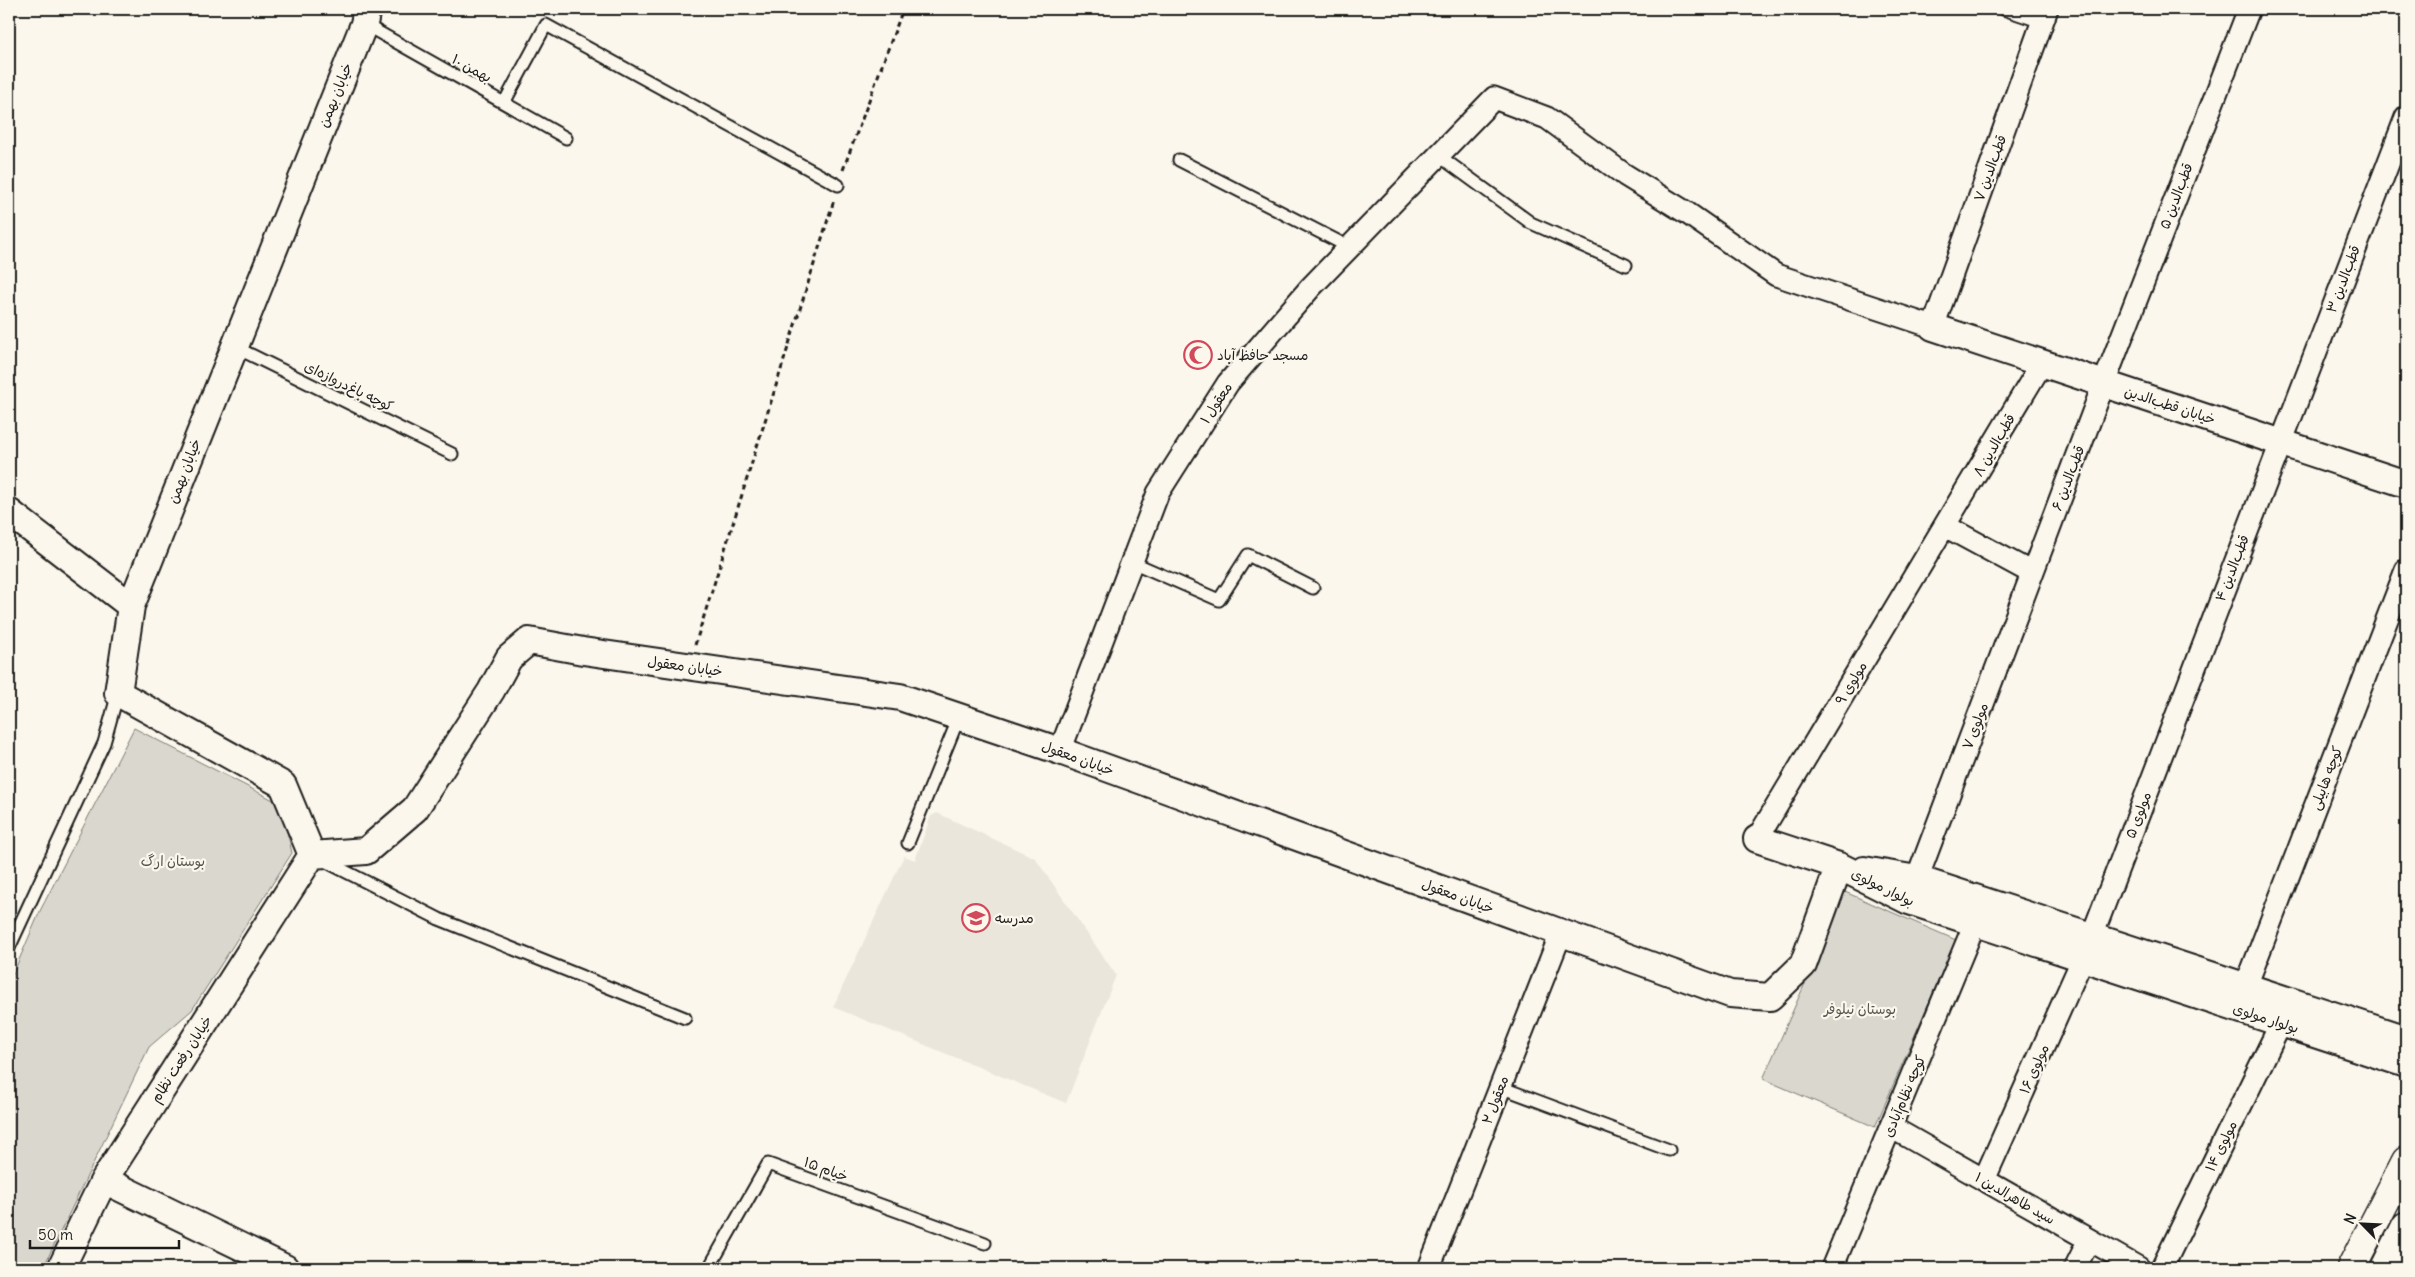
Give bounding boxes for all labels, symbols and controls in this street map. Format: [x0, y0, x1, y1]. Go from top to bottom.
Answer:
street label: بهمن ۱۰ [449, 50, 495, 86]
street label: خیابان بهمن [314, 60, 356, 130]
street label: قطب‌الدین ۷ [1970, 132, 2010, 204]
street label: قطب‌الدین ۵ [2155, 160, 2197, 232]
street label: قطب‌الدین ۳ [2322, 243, 2364, 315]
mosque icon: مسجد حافظ آباد [1183, 340, 1213, 370]
place label: مسجد حافظ آباد [1217, 346, 1308, 364]
street label: کوچه باغ‌دروازه‌ای [301, 357, 396, 416]
street label: معقول ۱ [1196, 379, 1236, 427]
street label: خیابان قطب‌الدین [2122, 382, 2218, 428]
street label: قطب‌الدین ۸ [1969, 410, 2019, 480]
street label: خیابان بهمن [163, 436, 205, 506]
street label: قطب‌الدین ۶ [2047, 443, 2089, 513]
street label: قطب‌الدین ۴ [2211, 532, 2253, 604]
street label: خیابان معقول [646, 652, 724, 680]
street label: مولوی ۹ [1831, 658, 1871, 708]
street label: مولوی ۷ [1958, 700, 1992, 752]
street label: خیابان معقول [1039, 737, 1117, 779]
street label: کوچه هابیلی [2306, 743, 2347, 813]
street label: مولوی ۵ [2121, 789, 2155, 841]
park label: بوستان ارگ [141, 852, 205, 870]
street label: بولوار مولوی [1848, 864, 1918, 911]
street label: خیابان معقول [1419, 875, 1497, 917]
school or university icon: مدرسه [961, 903, 991, 933]
place label: مدرسه [995, 909, 1034, 927]
street label: بولوار مولوی [2230, 999, 2301, 1038]
park label: بوستان نیلوفر [1823, 1000, 1896, 1019]
street label: خیابان رفعت نظام [146, 1012, 218, 1107]
street label: مولوی ۱۶ [2015, 1041, 2053, 1097]
street label: کوچه نظام‌آبادی [1879, 1052, 1931, 1141]
street label: معقول ۲ [1478, 1073, 1512, 1127]
street label: مولوی ۱۴ [2201, 1118, 2241, 1174]
street label: خیام ۱۵ [801, 1153, 851, 1187]
street label: سید طاهرالدین ۱ [1972, 1168, 2058, 1228]
north arrow [2338, 1200, 2388, 1250]
text: N [2340, 1211, 2360, 1227]
scale bar [30, 1217, 179, 1249]
text: 50 m [38, 1225, 73, 1244]

